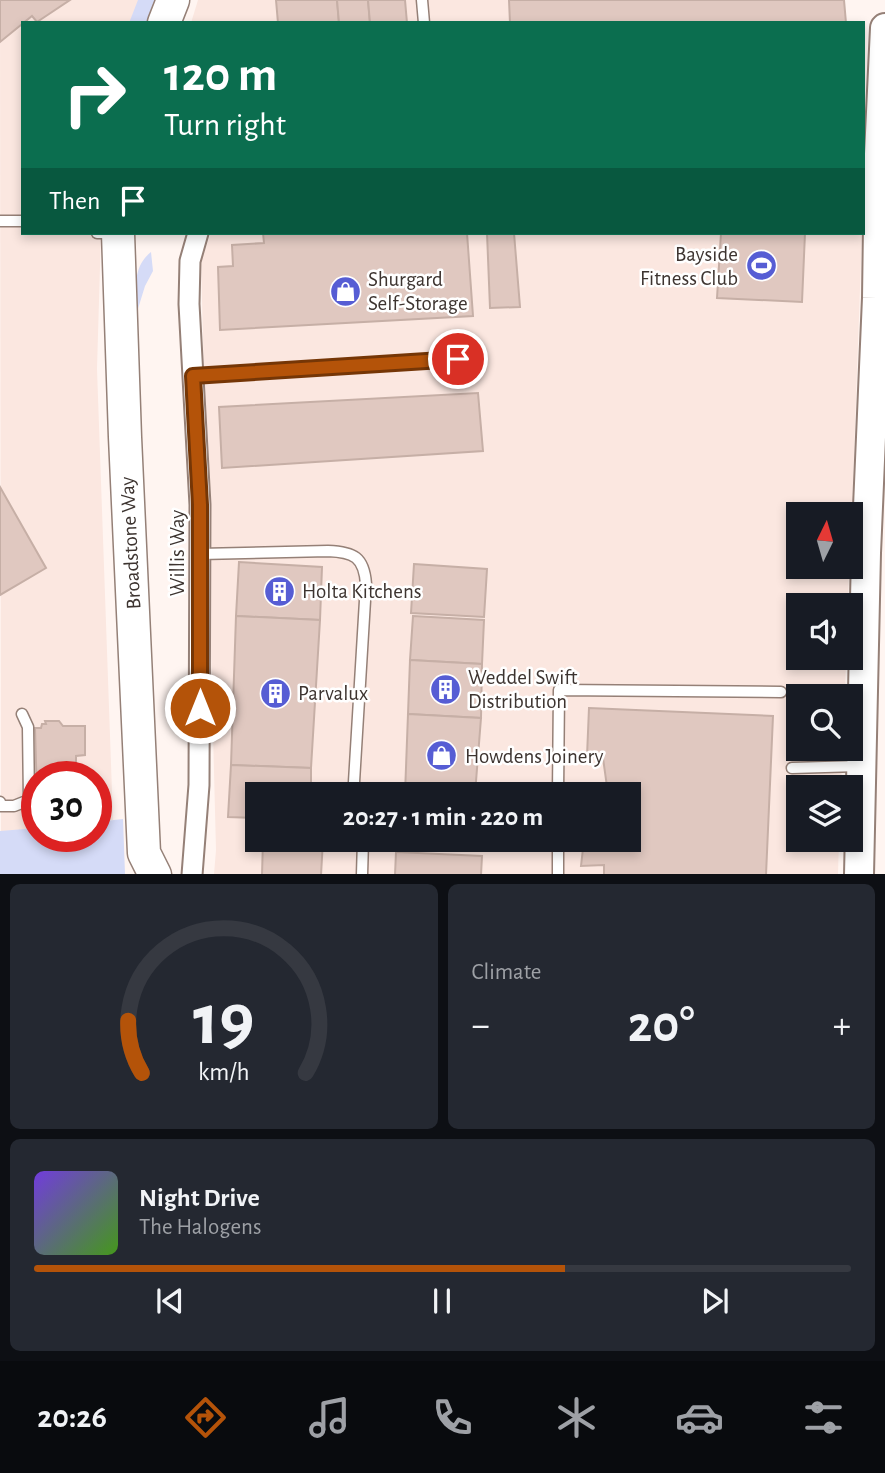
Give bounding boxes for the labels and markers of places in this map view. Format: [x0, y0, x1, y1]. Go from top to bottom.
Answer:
place label: Bayside Fitness Club [640, 244, 738, 289]
sports icon: Bayside Fitness Club [744, 249, 778, 283]
place label: Shurgard Self-Storage [368, 269, 468, 314]
shop icon: Shurgard Self-Storage [328, 274, 362, 308]
pin [428, 329, 488, 389]
building icon: Holta Kitchens [262, 574, 296, 608]
place label: Holta Kitchens [302, 581, 422, 602]
place label: Weddel Swift Distribution [468, 667, 578, 712]
building icon: Weddel Swift Distribution [428, 672, 462, 706]
building icon: Parvalux [258, 676, 292, 710]
place label: Parvalux [298, 683, 368, 704]
shop icon: Howdens Joinery [425, 739, 459, 773]
place label: Howdens Joinery [465, 746, 603, 767]

